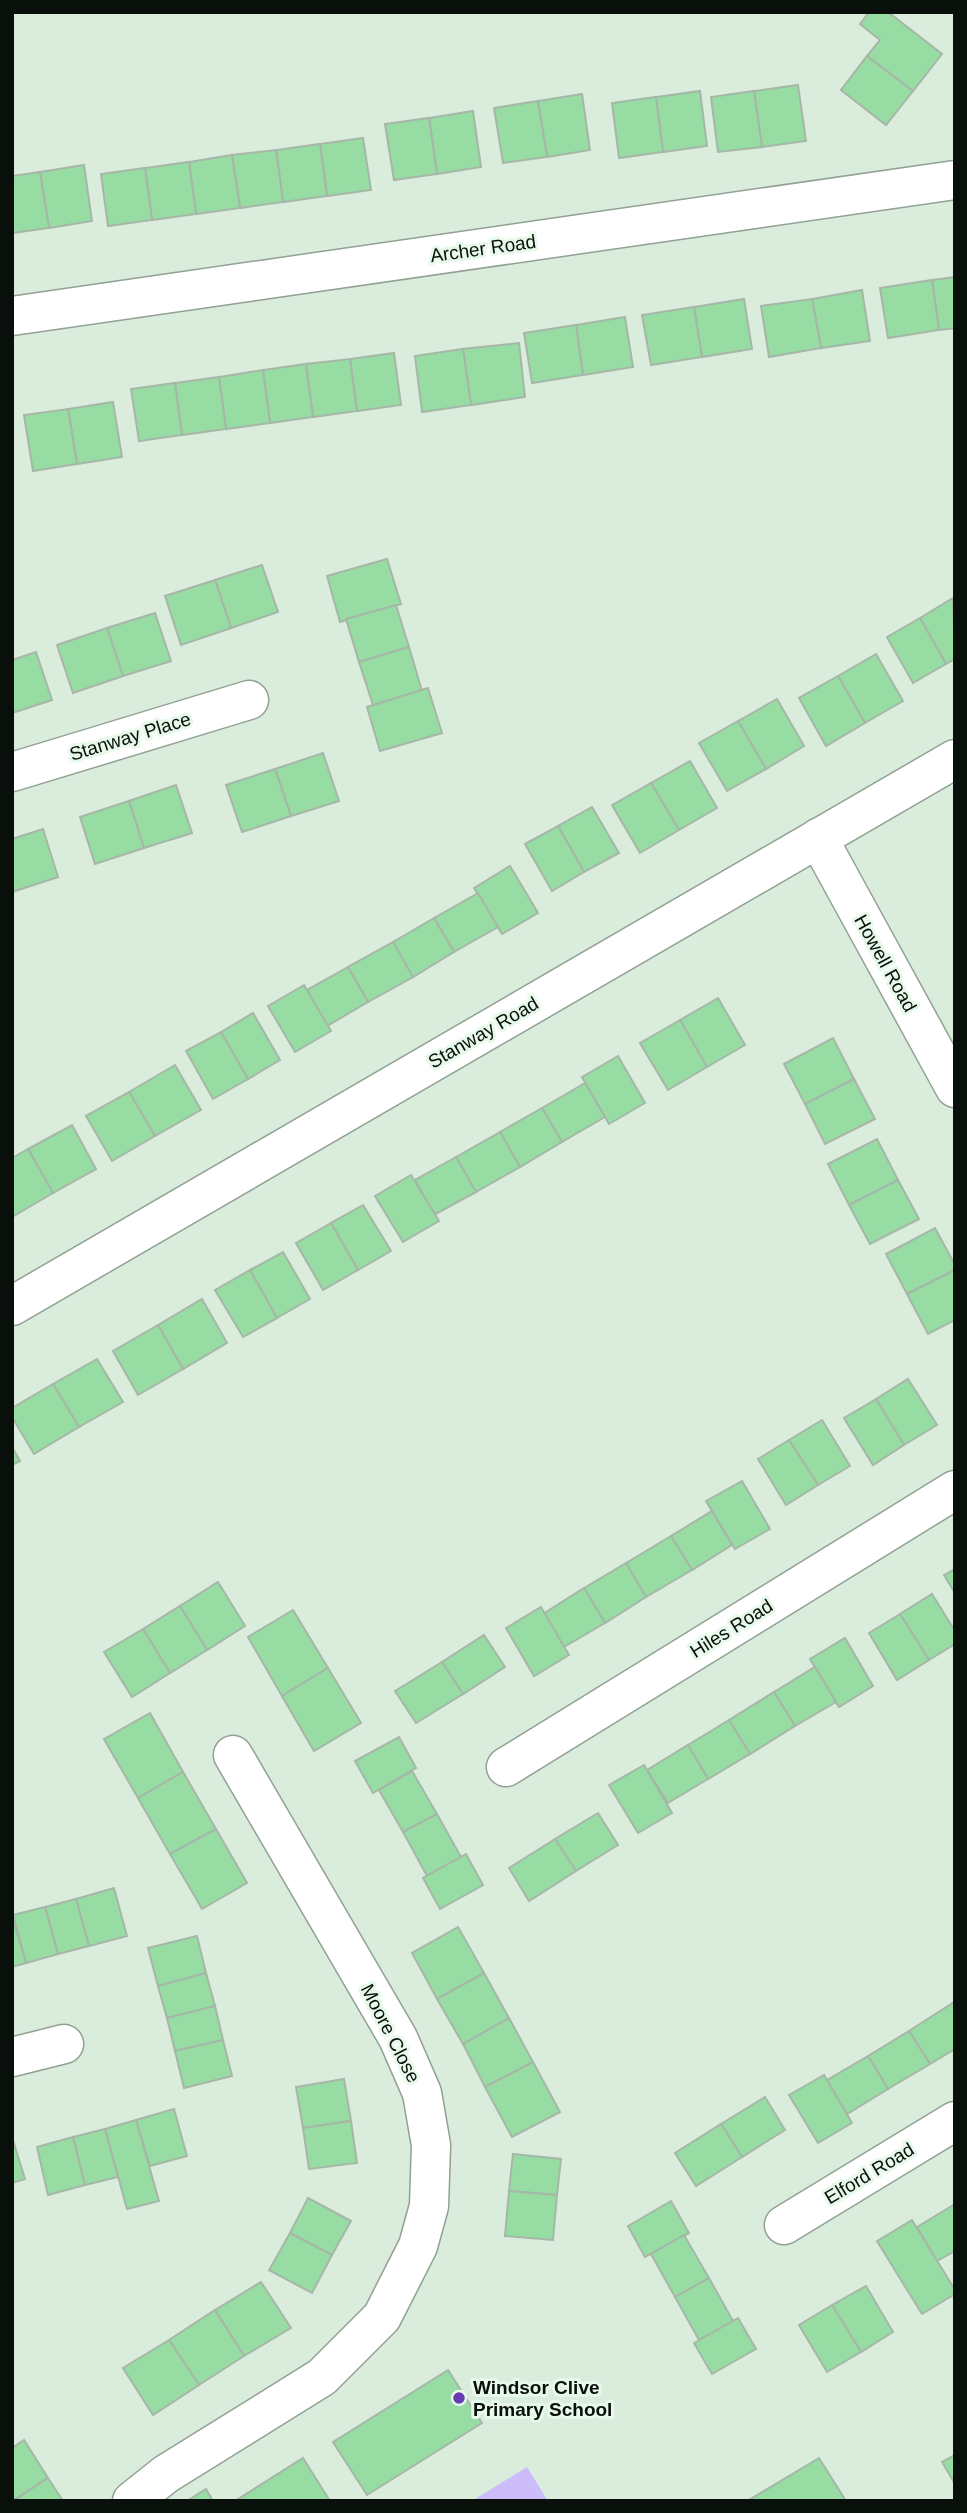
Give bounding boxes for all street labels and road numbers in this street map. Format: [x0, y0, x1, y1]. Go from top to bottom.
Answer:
street label: Archer Road [429, 231, 537, 266]
street label: Stanway Place [67, 708, 193, 765]
street label: Howell Road [850, 911, 921, 1015]
street label: Stanway Road [424, 992, 542, 1072]
street label: Hiles Road [686, 1595, 776, 1662]
street label: Moore Close [357, 1980, 424, 2086]
street label: Elford Road [821, 2139, 918, 2208]

